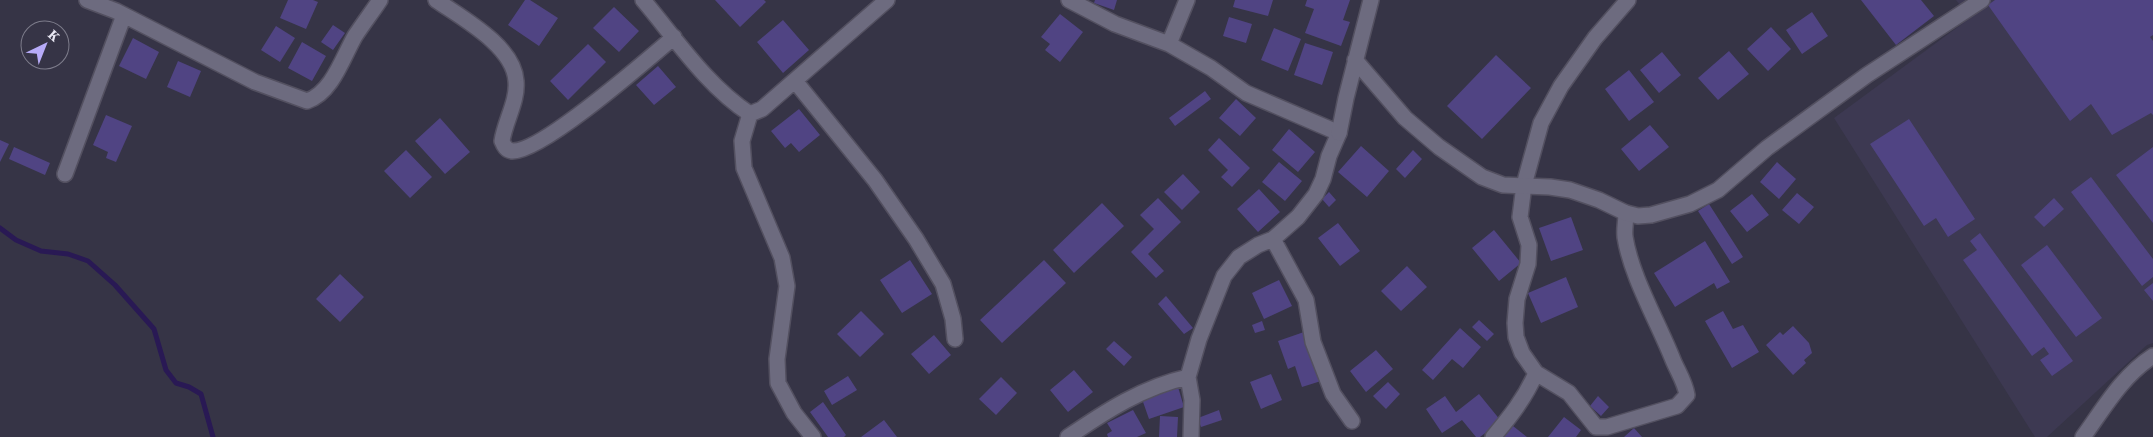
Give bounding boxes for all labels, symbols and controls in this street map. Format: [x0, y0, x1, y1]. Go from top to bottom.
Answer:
north arrow [20, 20, 70, 70]
text: K [43, 25, 64, 46]

